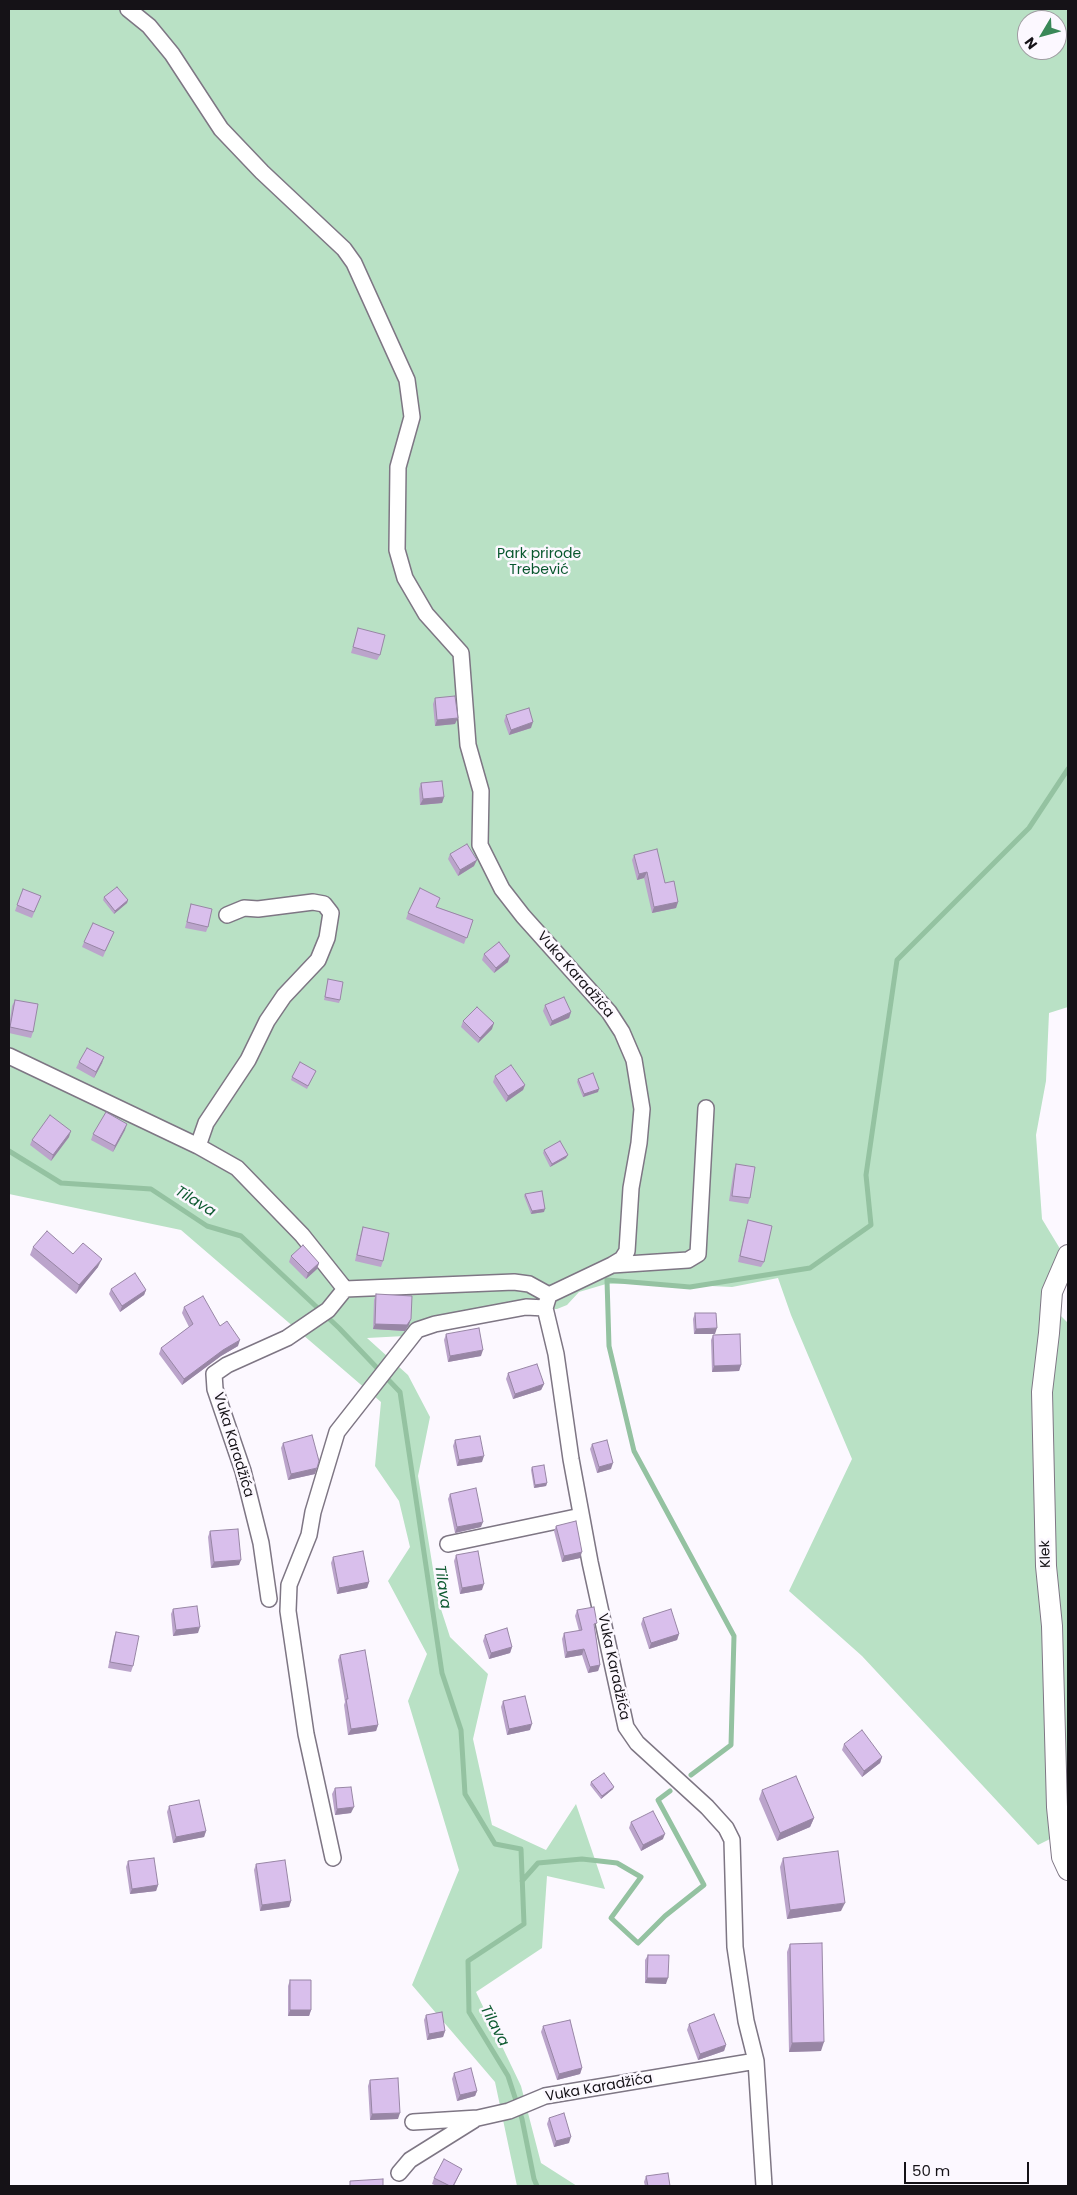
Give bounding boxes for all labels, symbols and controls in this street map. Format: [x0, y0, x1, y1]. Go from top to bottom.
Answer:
north arrow [1017, 10, 1067, 60]
text: N [1020, 33, 1042, 54]
park label: Park prirode Trebević [497, 546, 581, 578]
street label: Vuka Karadžića [533, 929, 617, 1021]
water label: Tilava [171, 1183, 219, 1221]
street label: Vuka Karadžića [209, 1391, 257, 1499]
street label: Klek [1037, 1540, 1055, 1568]
water label: Tilava [430, 1564, 454, 1610]
street label: Vuka Karadžića [593, 1612, 633, 1722]
water label: Tilava [476, 2002, 512, 2050]
street label: Vuka Karadžića [544, 2070, 654, 2106]
scale bar [907, 2152, 1032, 2184]
text: 50 m [912, 2160, 950, 2181]

